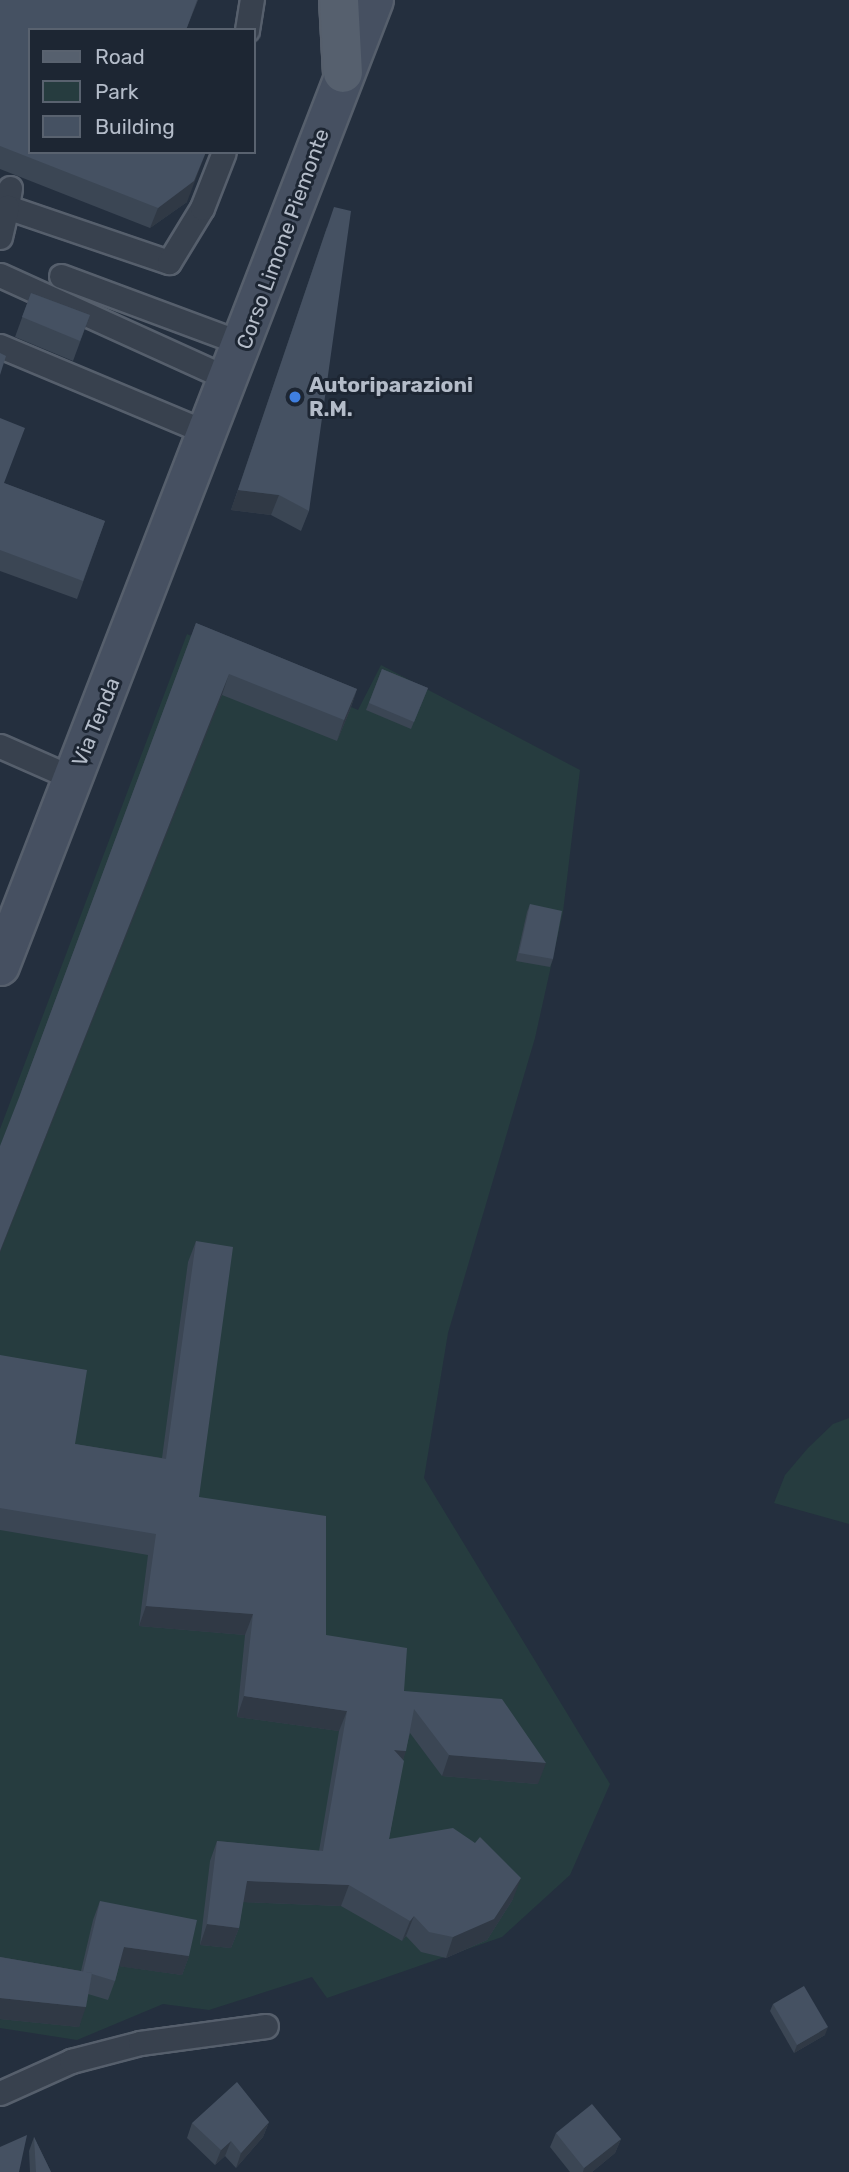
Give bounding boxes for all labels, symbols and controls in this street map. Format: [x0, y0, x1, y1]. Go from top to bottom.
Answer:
legend [28, 28, 256, 154]
text: Road [95, 44, 145, 69]
text: Park [95, 79, 139, 104]
text: Building [95, 114, 175, 139]
street label: Corso Limone Piemonte [231, 125, 335, 353]
place label: Autoriparazioni R.M. [309, 372, 473, 422]
marker: Autoriparazioni R.M. [287, 389, 303, 405]
street label: Via Tenda [67, 674, 125, 770]

